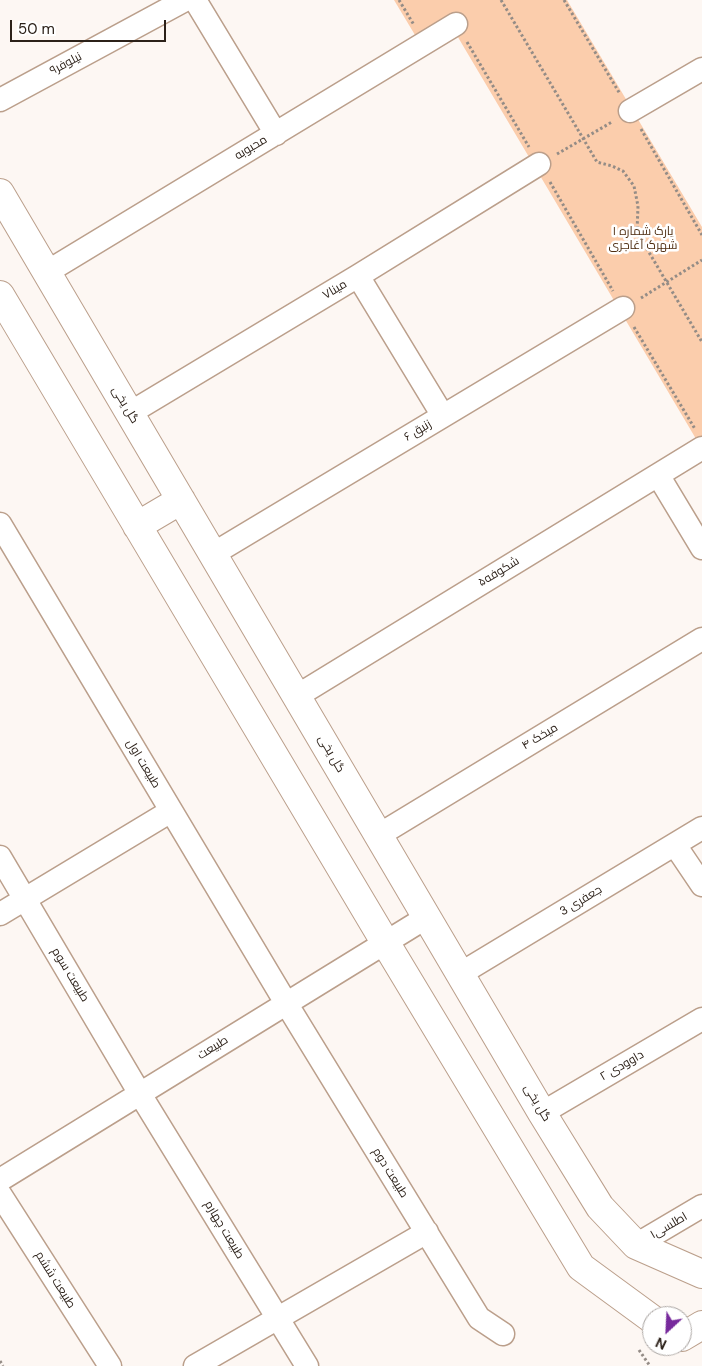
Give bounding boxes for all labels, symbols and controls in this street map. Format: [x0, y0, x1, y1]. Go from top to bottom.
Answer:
scale bar [12, 10, 169, 42]
text: 50 m [18, 19, 55, 39]
street label: نیلوفر۹ [47, 50, 85, 78]
street label: محبوبه [232, 133, 270, 163]
park label: پارک شماره ۱ شهرک آغاجری [609, 225, 677, 253]
street label: مینا۷ [320, 277, 350, 303]
street label: گل یخی [108, 384, 142, 426]
street label: زنبق ۶ [402, 417, 434, 445]
street label: شکوفه۵ [476, 554, 522, 590]
street label: میخک ۴ [519, 721, 561, 753]
street label: گل یخی [315, 733, 347, 775]
street label: طبیعت اول [123, 737, 163, 791]
street label: 3 جعفری [557, 883, 605, 919]
street label: طبیعت سوم [48, 945, 92, 1005]
street label: طبیعت [195, 1033, 231, 1063]
street label: داوودی ۲ [598, 1048, 646, 1084]
street label: گل یخی [520, 1082, 554, 1124]
street label: طبیعت دوم [369, 1145, 411, 1201]
street label: طبیعت چهارم [201, 1198, 247, 1262]
street label: اطلسی۱ [648, 1210, 690, 1242]
street label: طبیعت ششم [32, 1249, 78, 1311]
north arrow [642, 1306, 692, 1356]
text: N [653, 1333, 670, 1354]

